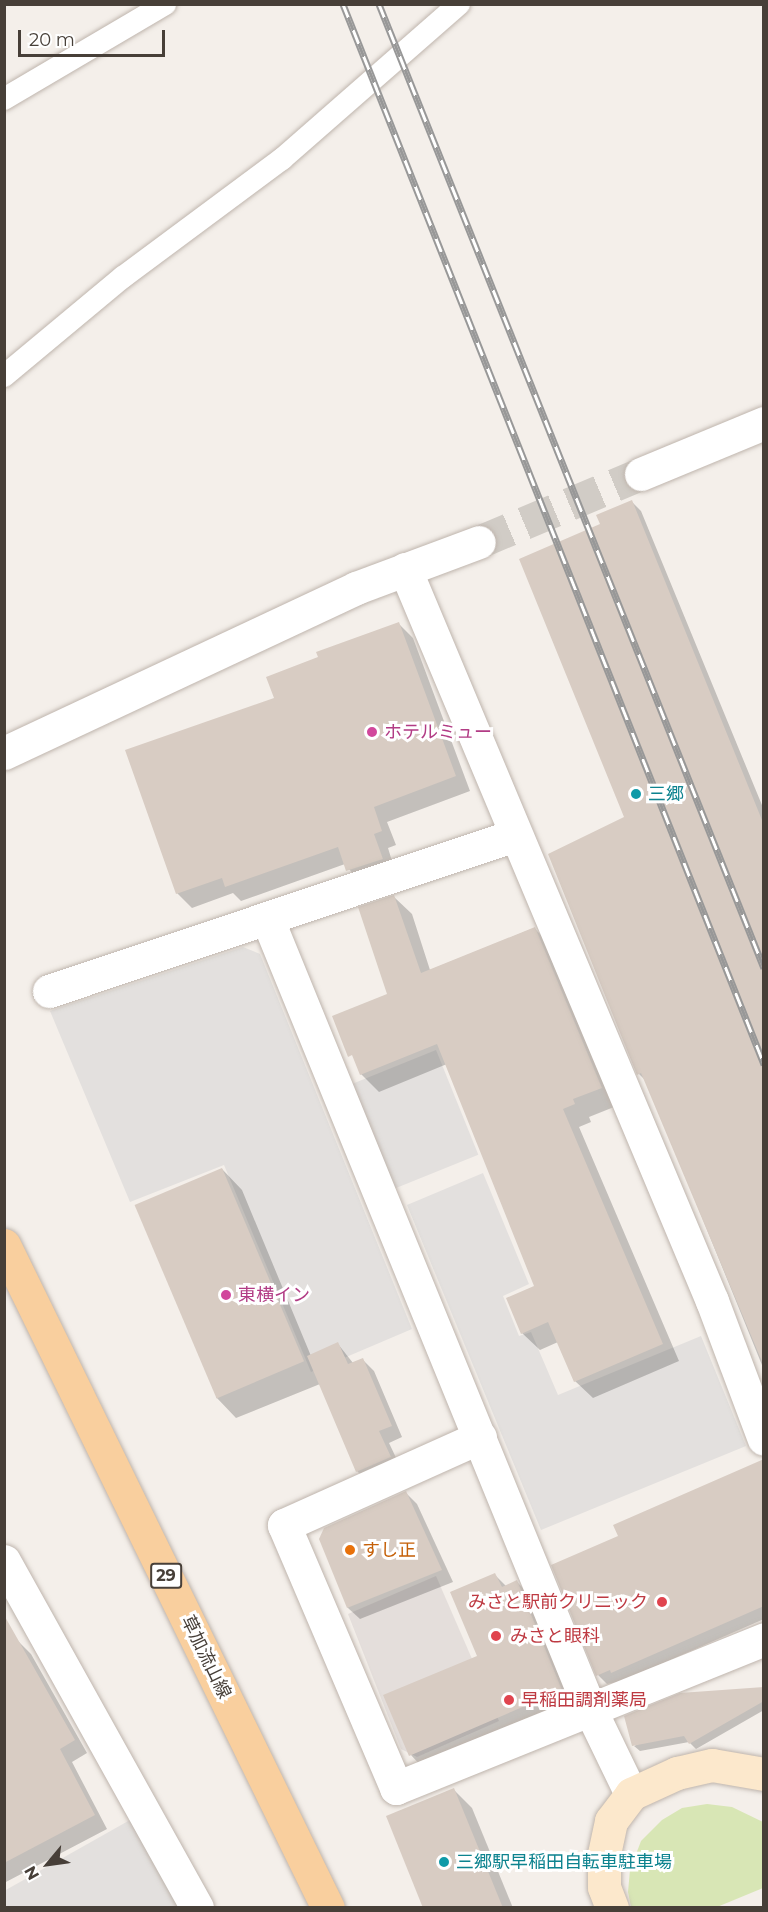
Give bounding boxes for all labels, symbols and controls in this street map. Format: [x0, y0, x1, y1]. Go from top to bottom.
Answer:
scale bar [21, 18, 168, 56]
text: 20 m [29, 29, 75, 51]
place label: ホテルミュー [384, 721, 492, 743]
marker: ホテルミュー [365, 725, 379, 739]
place label: 三郷 [648, 783, 684, 805]
marker: 三郷 [629, 787, 643, 801]
place label: 東横イン [238, 1284, 310, 1306]
marker: 東横イン [219, 1288, 233, 1302]
place label: すし正 [362, 1539, 416, 1561]
marker: すし正 [343, 1543, 357, 1557]
road number: 29 [150, 1563, 182, 1589]
place label: みさと駅前クリニック [468, 1591, 648, 1613]
marker: みさと駅前クリニック [653, 1593, 671, 1611]
street label: 草加流山線 [177, 1612, 235, 1702]
place label: みさと眼科 [510, 1625, 600, 1647]
marker: みさと眼科 [487, 1627, 505, 1645]
place label: 早稲田調剤薬局 [521, 1689, 647, 1711]
marker: 早稲田調剤薬局 [502, 1693, 516, 1707]
north arrow [18, 1834, 78, 1894]
place label: 三郷駅早稲田自転車駐車場 [456, 1851, 672, 1873]
marker: 三郷駅早稲田自転車駐車場 [437, 1855, 451, 1869]
text: N [20, 1863, 43, 1883]

